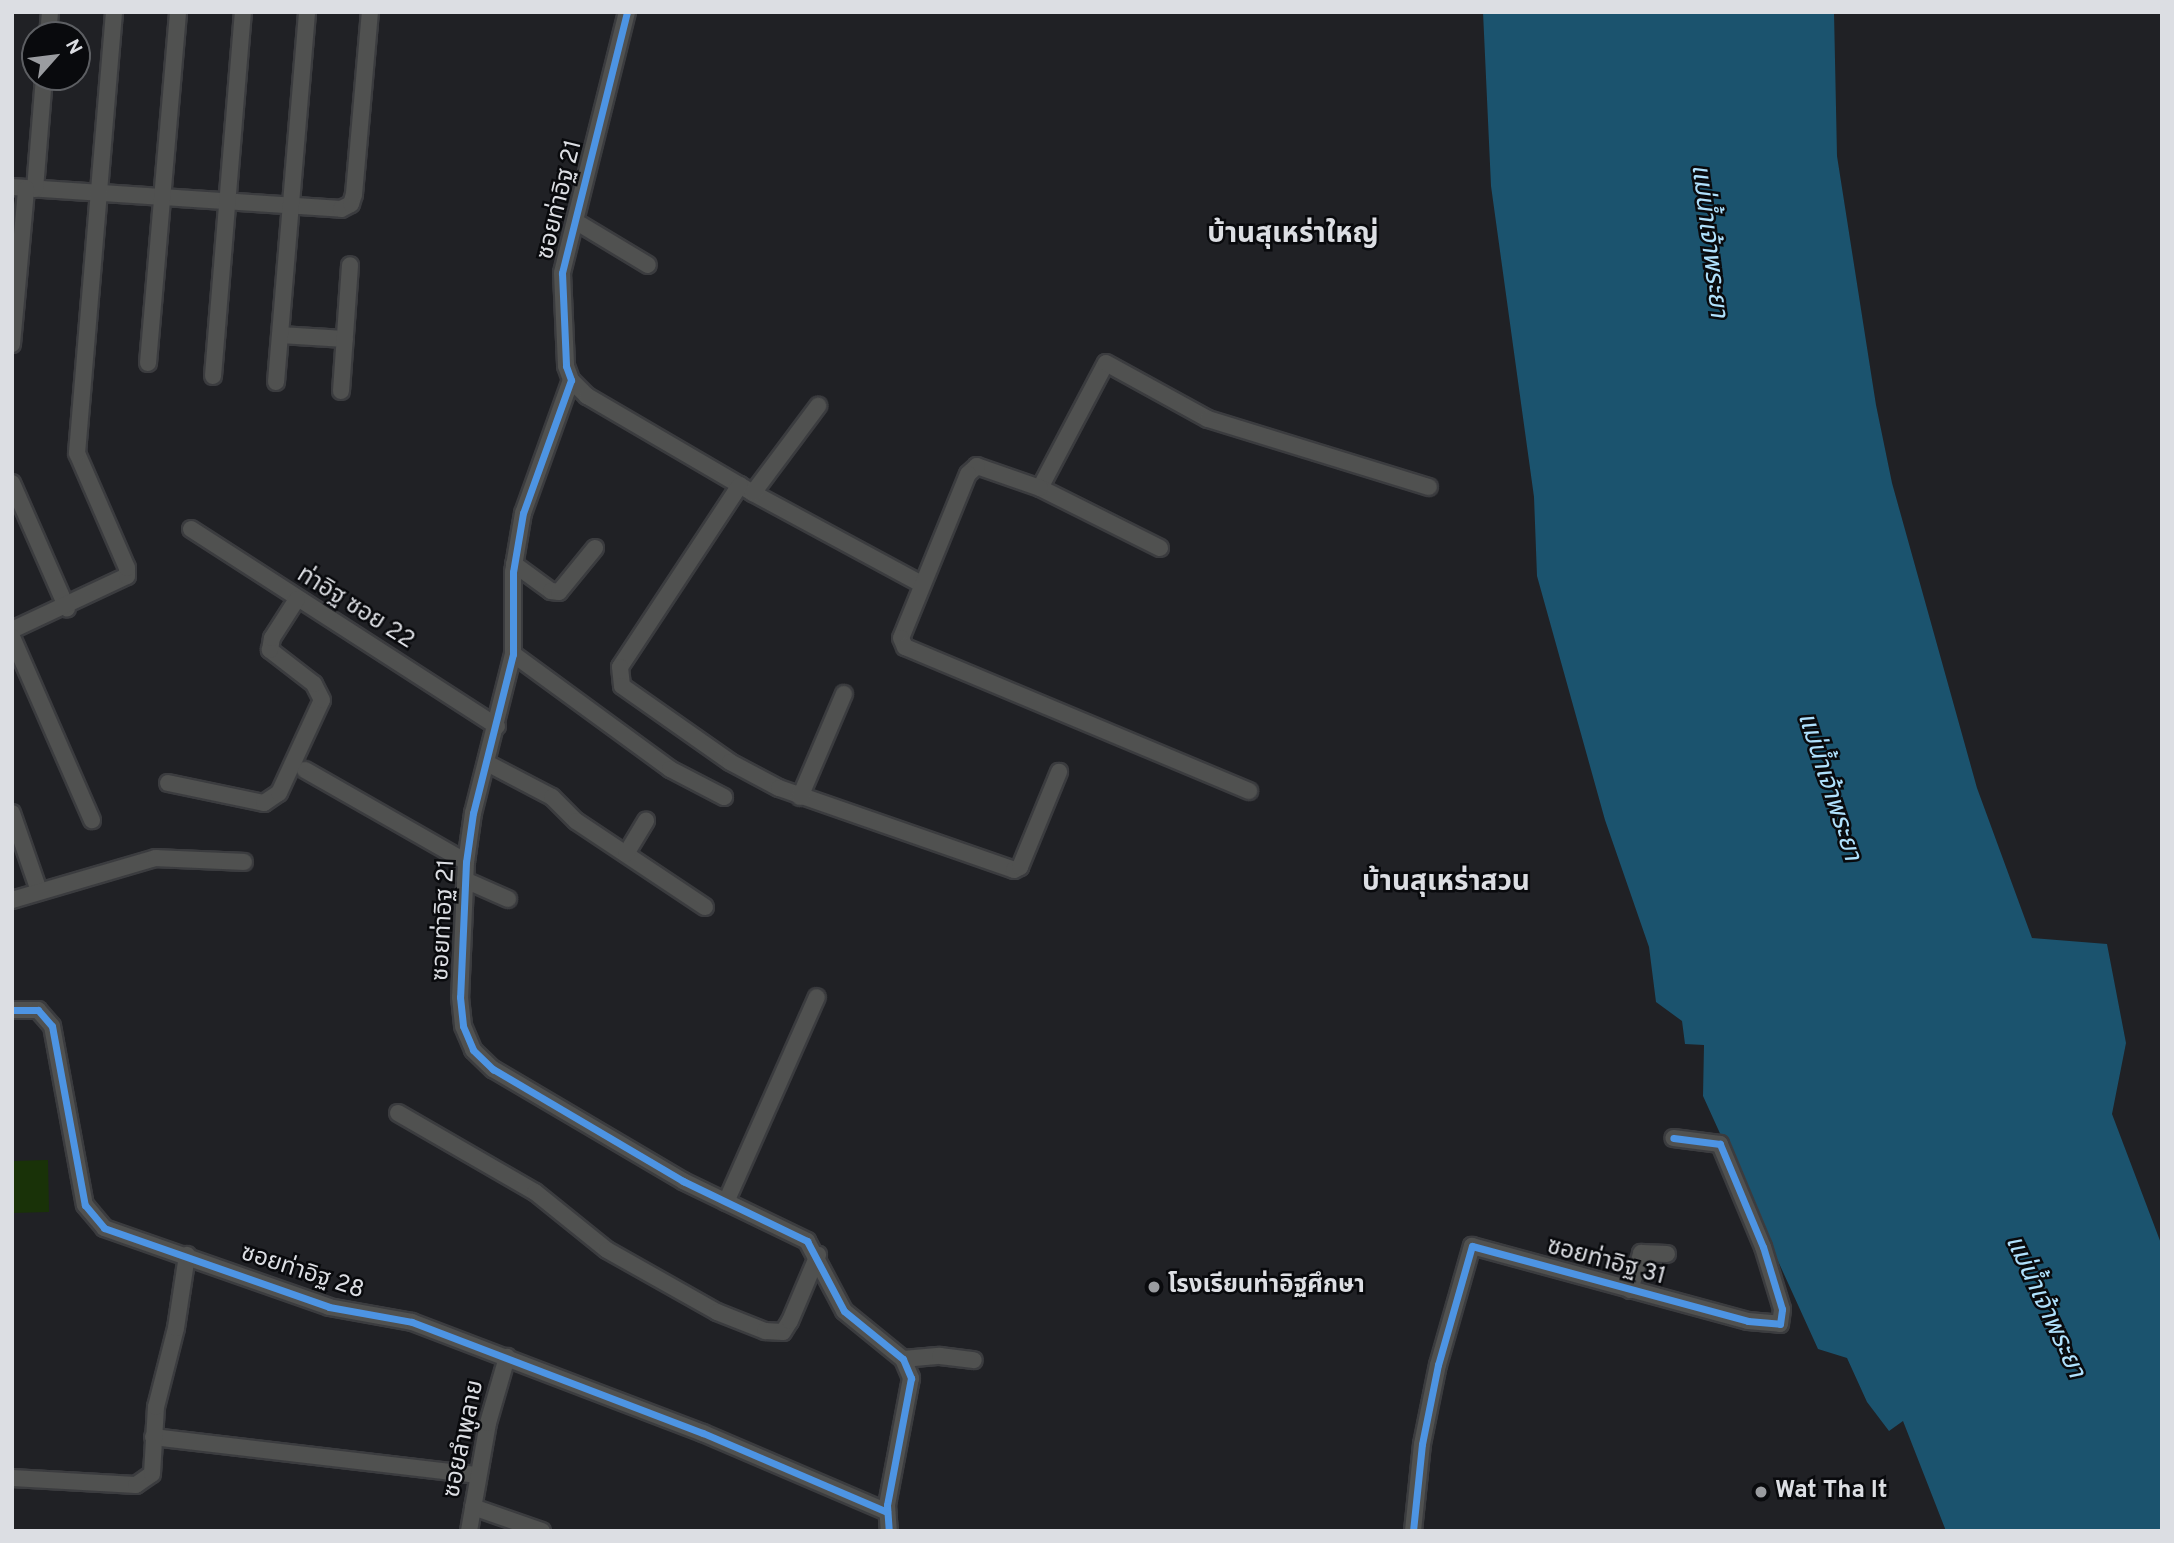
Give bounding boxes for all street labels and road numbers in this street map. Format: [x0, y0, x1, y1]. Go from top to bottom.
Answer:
street label: ซอยท่าอิฐ 21 [532, 137, 590, 263]
street label: ท่าอิฐ ซอย 22 [291, 561, 419, 657]
street label: ซอยท่าอิฐ 21 [427, 858, 463, 982]
street label: ซอยท่าอิฐ 31 [1544, 1233, 1668, 1293]
street label: ซอยท่าอิฐ 28 [237, 1240, 367, 1306]
street label: ซอยลำพูลาย [439, 1378, 491, 1500]

